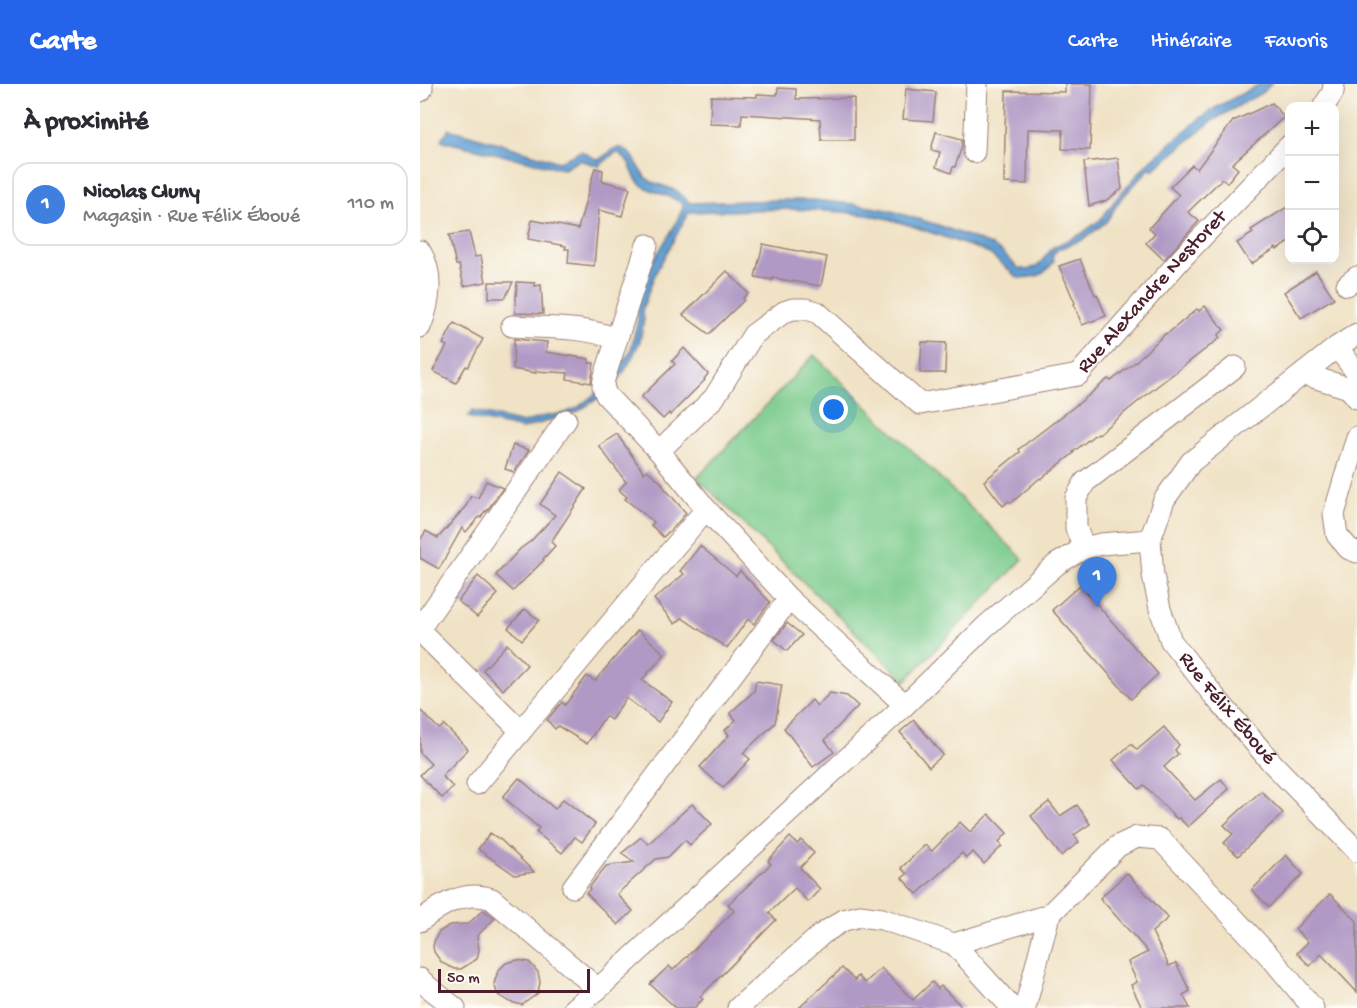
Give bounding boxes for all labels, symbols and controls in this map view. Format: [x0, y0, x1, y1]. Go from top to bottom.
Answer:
text: Carte [30, 26, 97, 59]
text: Carte [1068, 30, 1118, 55]
text: Itinéraire [1151, 30, 1232, 55]
text: Favoris [1265, 30, 1327, 55]
map controls [1285, 102, 1339, 264]
button: + [1285, 102, 1339, 156]
text: À proximité [24, 108, 148, 139]
button: − [1285, 156, 1339, 210]
text: Nicolas Cluny [83, 180, 200, 206]
text: 1 [41, 193, 50, 216]
text: 110 m [348, 193, 394, 216]
street label: Rue Alexandre Nestoret [1072, 204, 1235, 379]
text: Magasin · Rue Félix Éboué [83, 206, 300, 229]
button: locate [1285, 210, 1339, 264]
your location [819, 395, 848, 424]
pin: 1 [1078, 558, 1116, 607]
street label: Rue Félix Éboué [1172, 647, 1282, 771]
scale bar [438, 966, 590, 994]
text: 50 m [447, 970, 480, 989]

